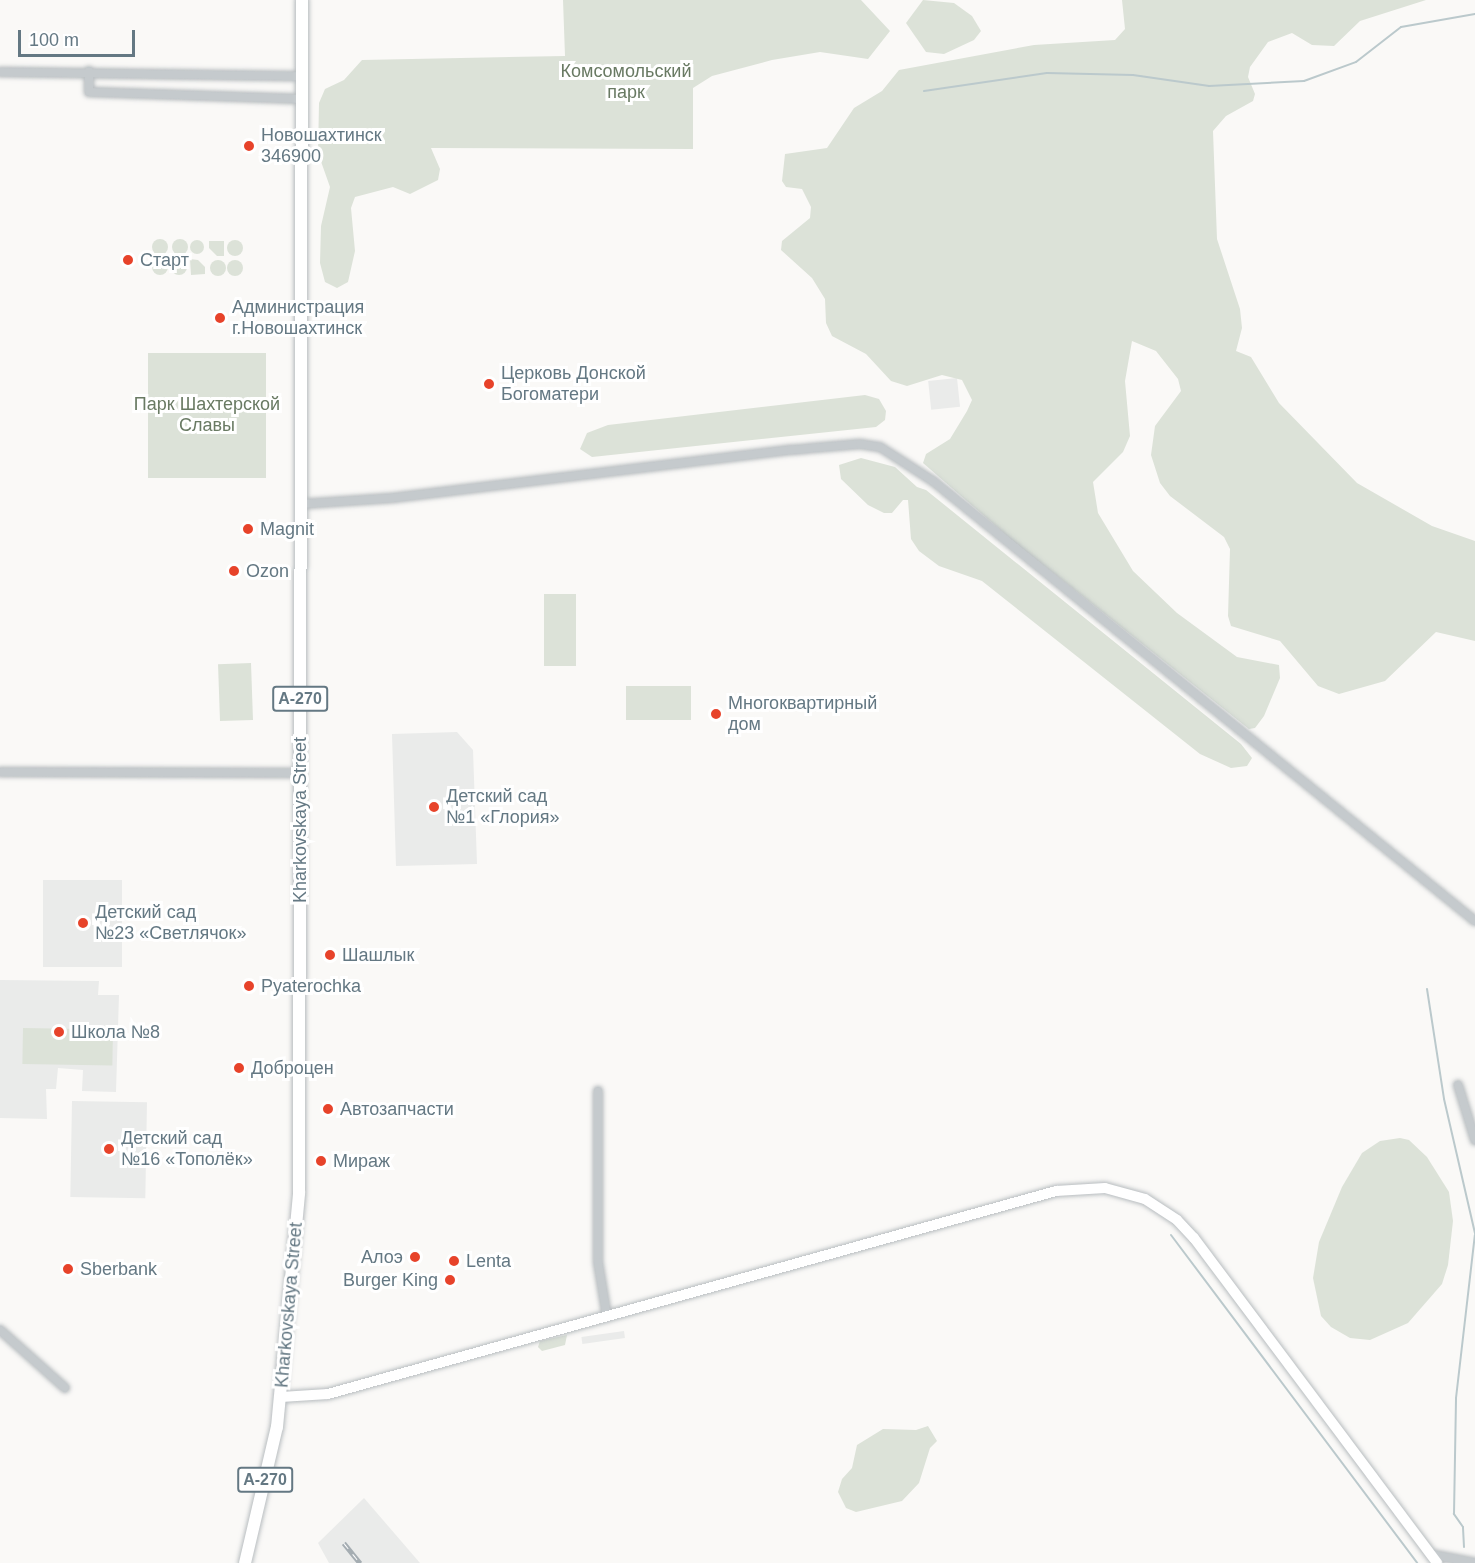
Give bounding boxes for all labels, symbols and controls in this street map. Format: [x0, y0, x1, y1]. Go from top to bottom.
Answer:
scale bar [21, 18, 138, 56]
text: 100 m [29, 30, 79, 50]
park label: Комсомольский парк [561, 61, 691, 104]
place label: Новошахтинск 346900 [261, 125, 382, 168]
marker: Новошахтинск 346900 [242, 139, 256, 153]
place label: Старт [140, 249, 189, 271]
marker: Старт [121, 253, 135, 267]
place label: Администрация г.Новошахтинск [232, 297, 364, 340]
marker: Администрация г.Новошахтинск [213, 311, 227, 325]
place label: Церковь Донской Богоматери [501, 363, 646, 406]
marker: Церковь Донской Богоматери [482, 377, 496, 391]
park label: Парк Шахтерской Славы [134, 394, 280, 436]
place label: Magnit [260, 518, 314, 540]
marker: Magnit [241, 522, 255, 536]
place label: Ozon [246, 560, 289, 582]
marker: Ozon [227, 564, 241, 578]
road number: А-270 [272, 686, 328, 712]
place label: Многоквартирный дом [728, 693, 877, 736]
marker: Многоквартирный дом [709, 707, 723, 721]
street label: Kharkovskaya Street [289, 737, 311, 903]
place label: Детский сад №1 «Глория» [446, 786, 560, 828]
marker: Детский сад №1 «Глория» [427, 800, 441, 814]
place label: Детский сад №23 «Светлячок» [95, 902, 246, 944]
marker: Детский сад №23 «Светлячок» [76, 916, 90, 930]
place label: Шашлык [342, 944, 414, 966]
marker: Шашлык [323, 948, 337, 962]
place label: Pyaterochka [261, 975, 361, 997]
marker: Pyaterochka [242, 979, 256, 993]
place label: Школа №8 [71, 1021, 160, 1043]
marker: Школа №8 [52, 1025, 66, 1039]
place label: Доброцен [251, 1057, 334, 1079]
marker: Доброцен [232, 1061, 246, 1075]
place label: Автозапчасти [340, 1098, 454, 1120]
marker: Автозапчасти [321, 1102, 335, 1116]
place label: Детский сад №16 «Тополёк» [121, 1128, 253, 1170]
marker: Детский сад №16 «Тополёк» [102, 1142, 116, 1156]
place label: Мираж [333, 1150, 390, 1172]
marker: Мираж [314, 1154, 328, 1168]
street label: Kharkovskaya Street [271, 1221, 307, 1389]
place label: Алоэ [361, 1246, 403, 1268]
marker: Алоэ [408, 1250, 422, 1264]
place label: Lenta [466, 1250, 511, 1272]
marker: Lenta [447, 1254, 461, 1268]
place label: Sberbank [80, 1258, 157, 1280]
marker: Sberbank [61, 1262, 75, 1276]
place label: Burger King [343, 1269, 438, 1291]
marker: Burger King [443, 1273, 457, 1287]
road number: А-270 [236, 1467, 294, 1493]

